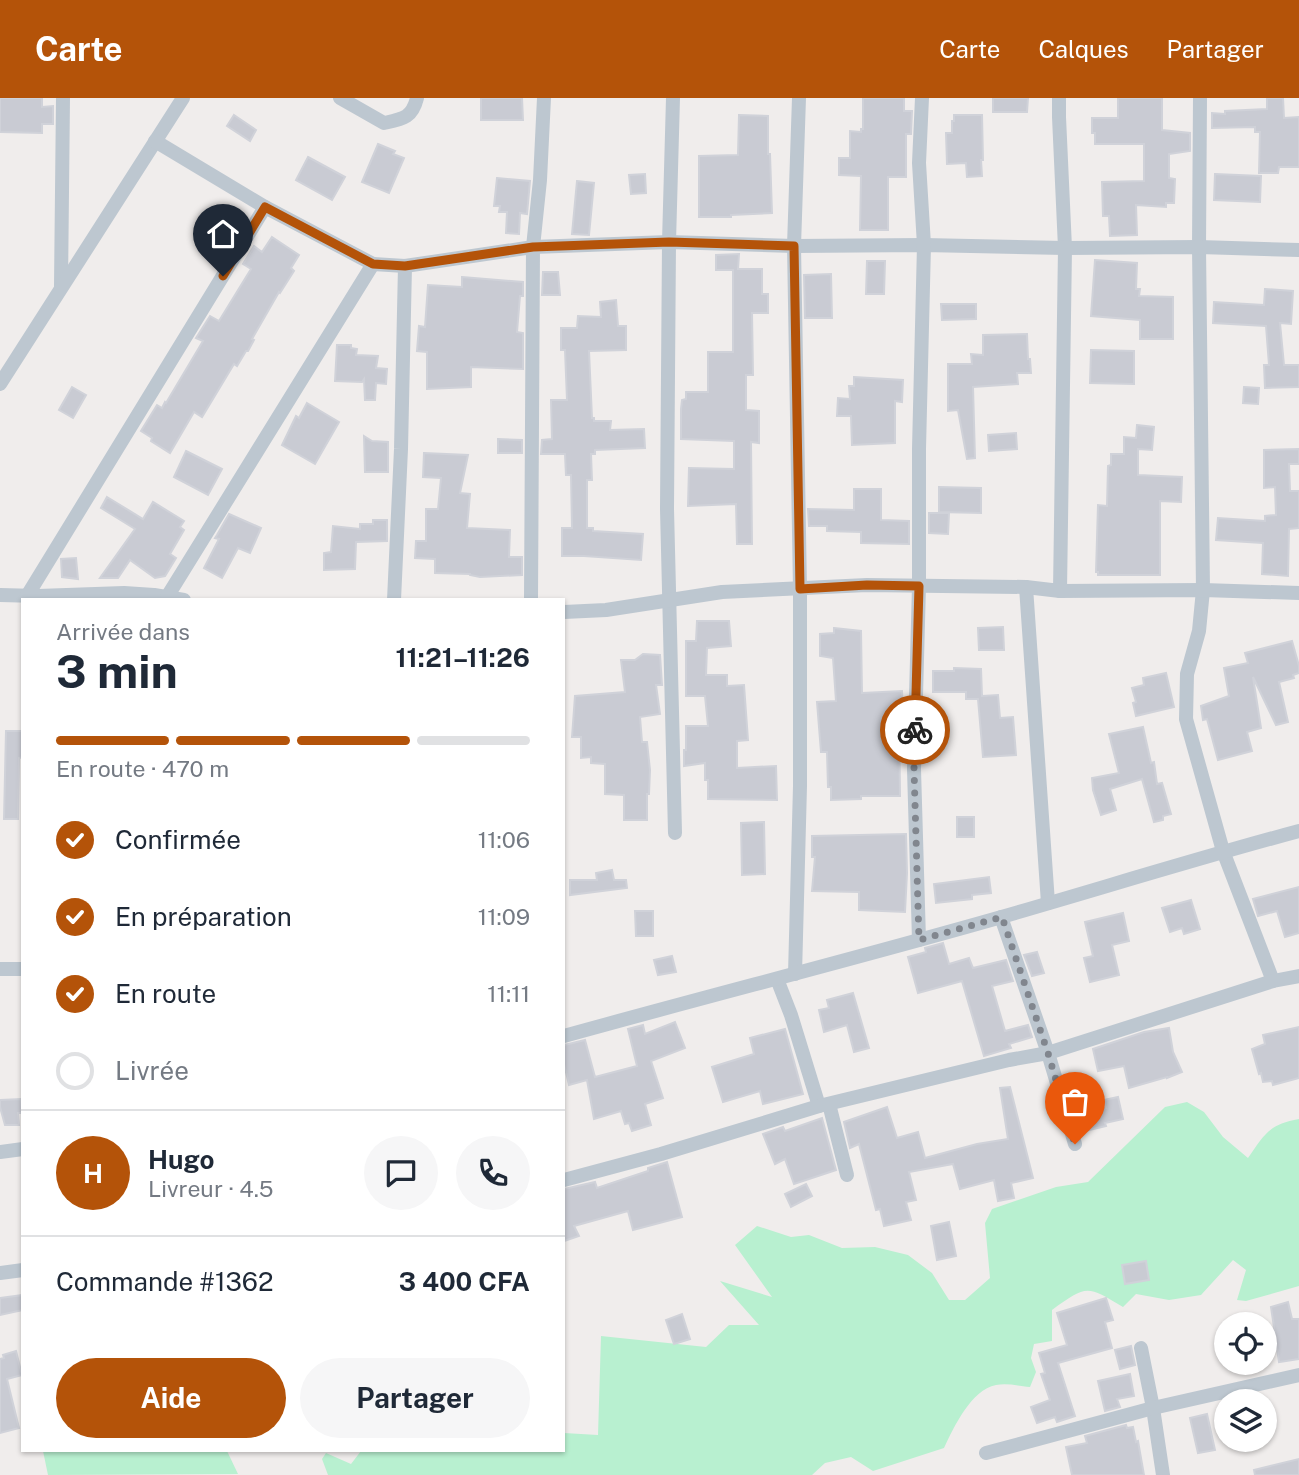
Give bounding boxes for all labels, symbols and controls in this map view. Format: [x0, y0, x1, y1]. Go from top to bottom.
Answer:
text: Carte [35, 30, 123, 68]
text: Carte [939, 35, 1000, 63]
text: Calques [1038, 35, 1129, 63]
text: Partager [1167, 35, 1264, 63]
pin [193, 204, 253, 276]
icon: home [204, 215, 242, 253]
text: Arrivée dans [56, 618, 190, 645]
text: 11:21–11:26 [395, 642, 530, 673]
text: 3 min [56, 644, 178, 698]
courier [880, 695, 950, 765]
icon: bike [896, 711, 934, 749]
text: En route · 470 m [56, 755, 229, 782]
icon: check [56, 821, 94, 859]
text: Confirmée [115, 824, 241, 855]
text: 11:06 [478, 826, 530, 853]
icon: check [56, 898, 94, 936]
text: En préparation [115, 901, 292, 932]
text: 11:09 [478, 903, 530, 930]
icon: check [56, 975, 94, 1013]
text: En route [115, 978, 216, 1009]
text: 11:11 [487, 980, 530, 1007]
text: Livrée [115, 1055, 189, 1086]
pin [1045, 1072, 1105, 1144]
icon: bag [1056, 1083, 1094, 1121]
button: chat [364, 1136, 438, 1210]
button: phone [456, 1136, 530, 1210]
text: Hugo [148, 1144, 214, 1175]
text: H [83, 1158, 103, 1189]
text: Livreur · 4.5 [148, 1175, 274, 1202]
text: Commande #1362 [56, 1266, 273, 1297]
text: 3 400 CFA [399, 1266, 530, 1297]
map controls [1214, 1312, 1277, 1452]
button: locate [1214, 1312, 1277, 1375]
button: Aide [56, 1358, 286, 1438]
button: Partager [300, 1358, 530, 1438]
button: layers [1214, 1389, 1277, 1452]

